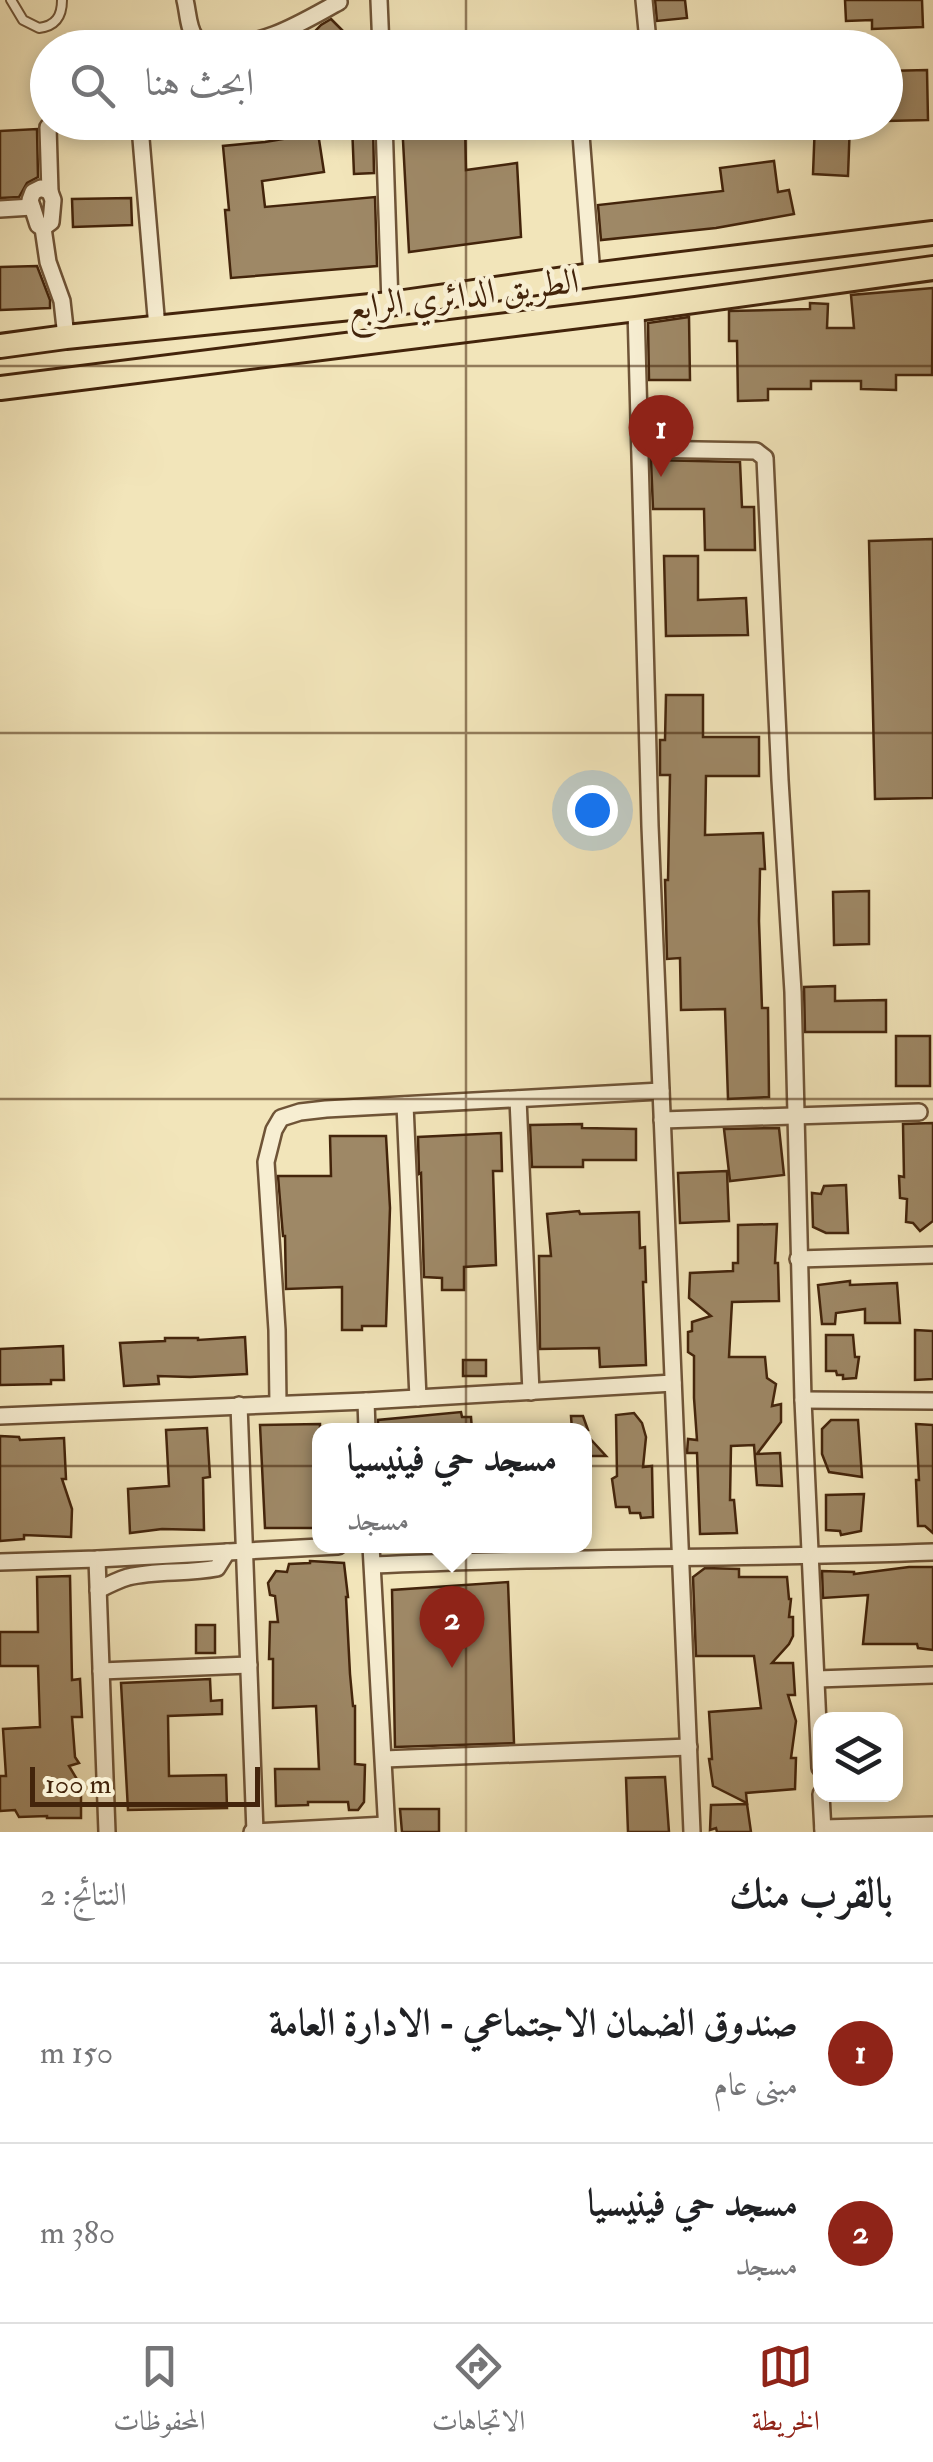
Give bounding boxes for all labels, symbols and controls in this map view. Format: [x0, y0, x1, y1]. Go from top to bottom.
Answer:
search box [30, 30, 903, 140]
icon: search [65, 58, 120, 113]
text: ابحث هنا [145, 59, 254, 107]
street label: الطريق الدائري الرابع [345, 259, 582, 339]
pin: 1 [628, 394, 694, 477]
your location [567, 785, 618, 836]
popup [312, 1423, 592, 1553]
text: مسجد حي فينيسيا [347, 1434, 557, 1482]
text: مسجد [347, 1500, 409, 1540]
pin: 2 [420, 1586, 484, 1668]
map controls [813, 1712, 903, 1802]
button: layers [813, 1712, 903, 1802]
scale bar [30, 1762, 260, 1806]
text: 100 m [45, 1767, 111, 1802]
text: بالقرب منك [729, 1868, 893, 1920]
text: النتائج: 2 [40, 1875, 127, 1915]
text: صندوق الضمان الاجتماعي - الادارة العامة [269, 1999, 798, 2047]
text: 150 m [40, 2033, 113, 2073]
text: 1 [855, 2033, 866, 2073]
text: مبنى عام [713, 2065, 798, 2105]
text: مسجد حي فينيسيا [587, 2179, 798, 2227]
text: 380 m [40, 2213, 115, 2253]
text: 2 [852, 2213, 869, 2253]
text: مسجد [735, 2245, 798, 2285]
tab: المحفوظات [113, 2339, 205, 2448]
tab: الاتجاهات [432, 2339, 525, 2448]
tab: الخريطة [752, 2339, 820, 2448]

